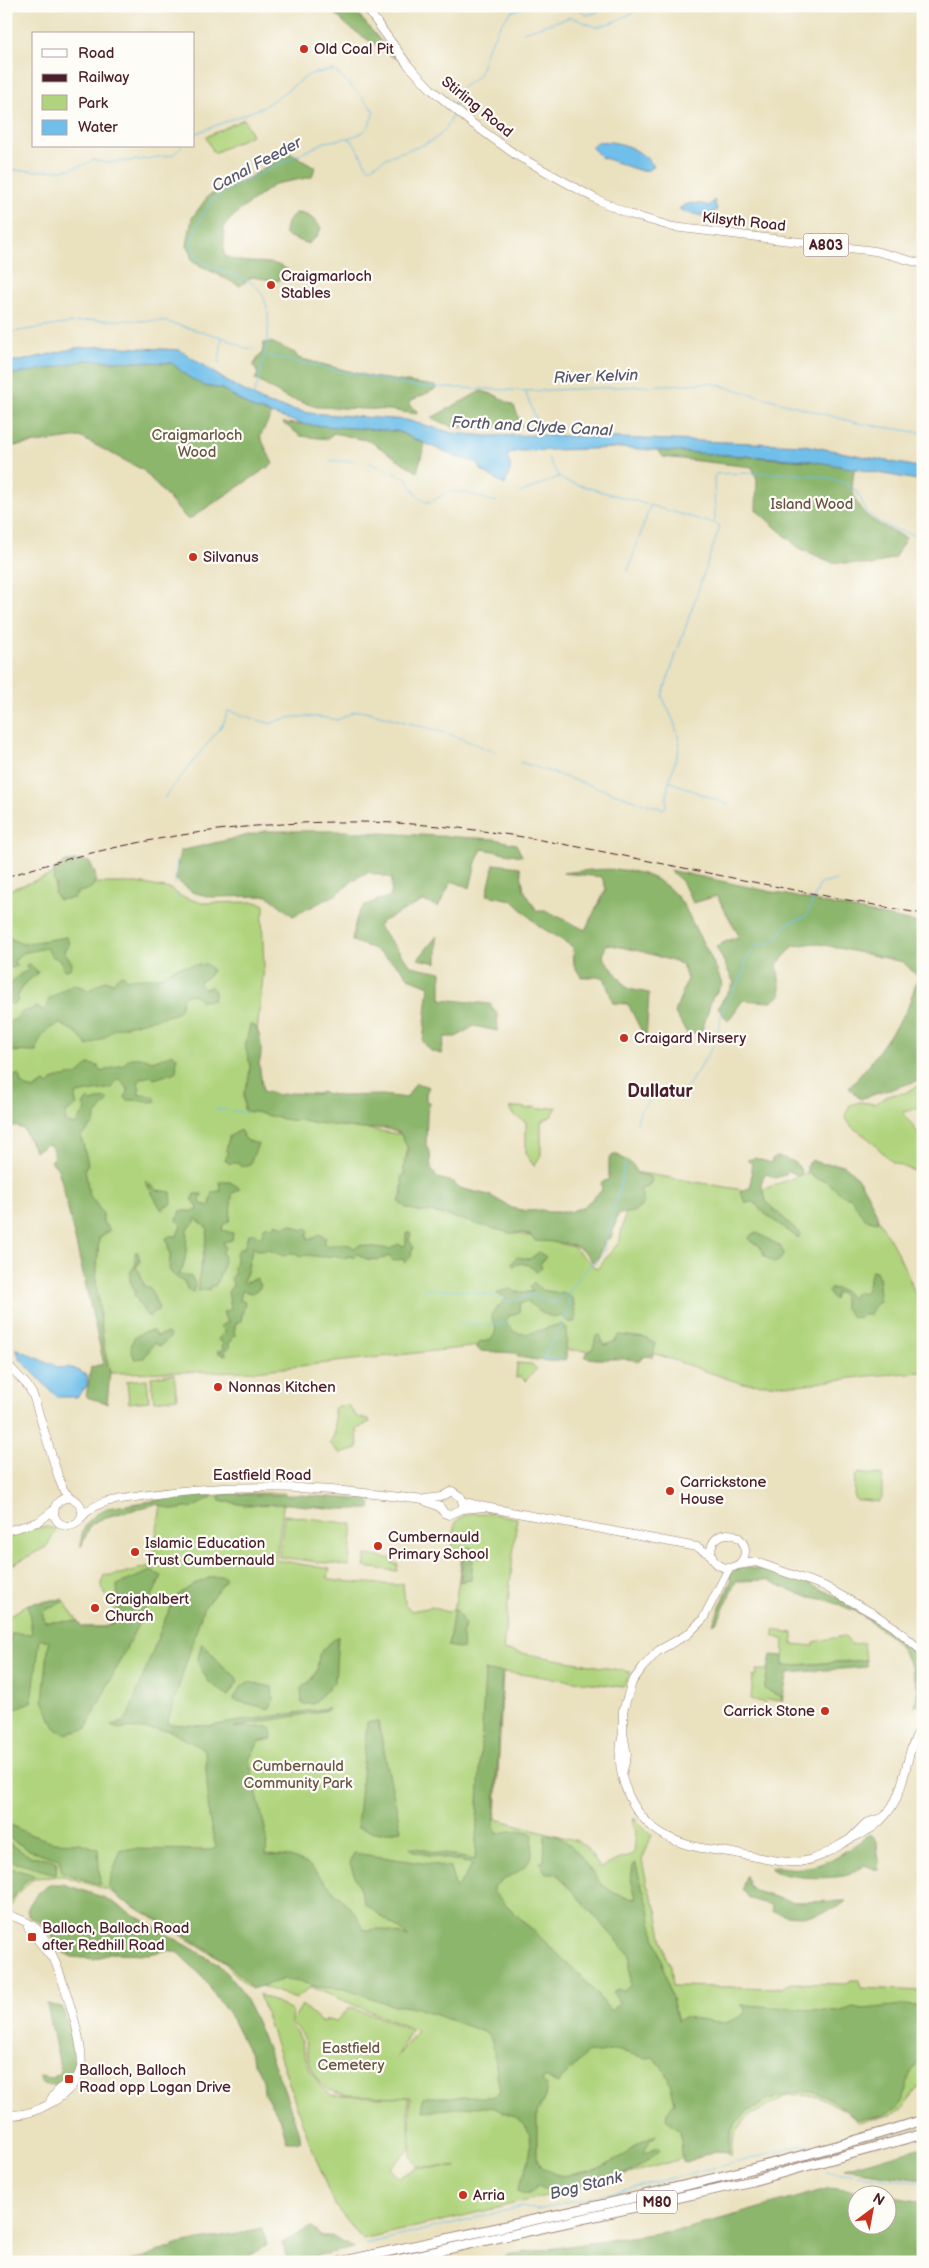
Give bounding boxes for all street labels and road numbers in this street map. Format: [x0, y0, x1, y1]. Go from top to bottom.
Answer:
street label: Stirling Road [437, 72, 517, 142]
street label: Kilsyth Road [701, 208, 787, 236]
road number: A803 [804, 234, 848, 256]
street label: Eastfield Road [213, 1466, 311, 1485]
road number: M80 [637, 2190, 677, 2214]

